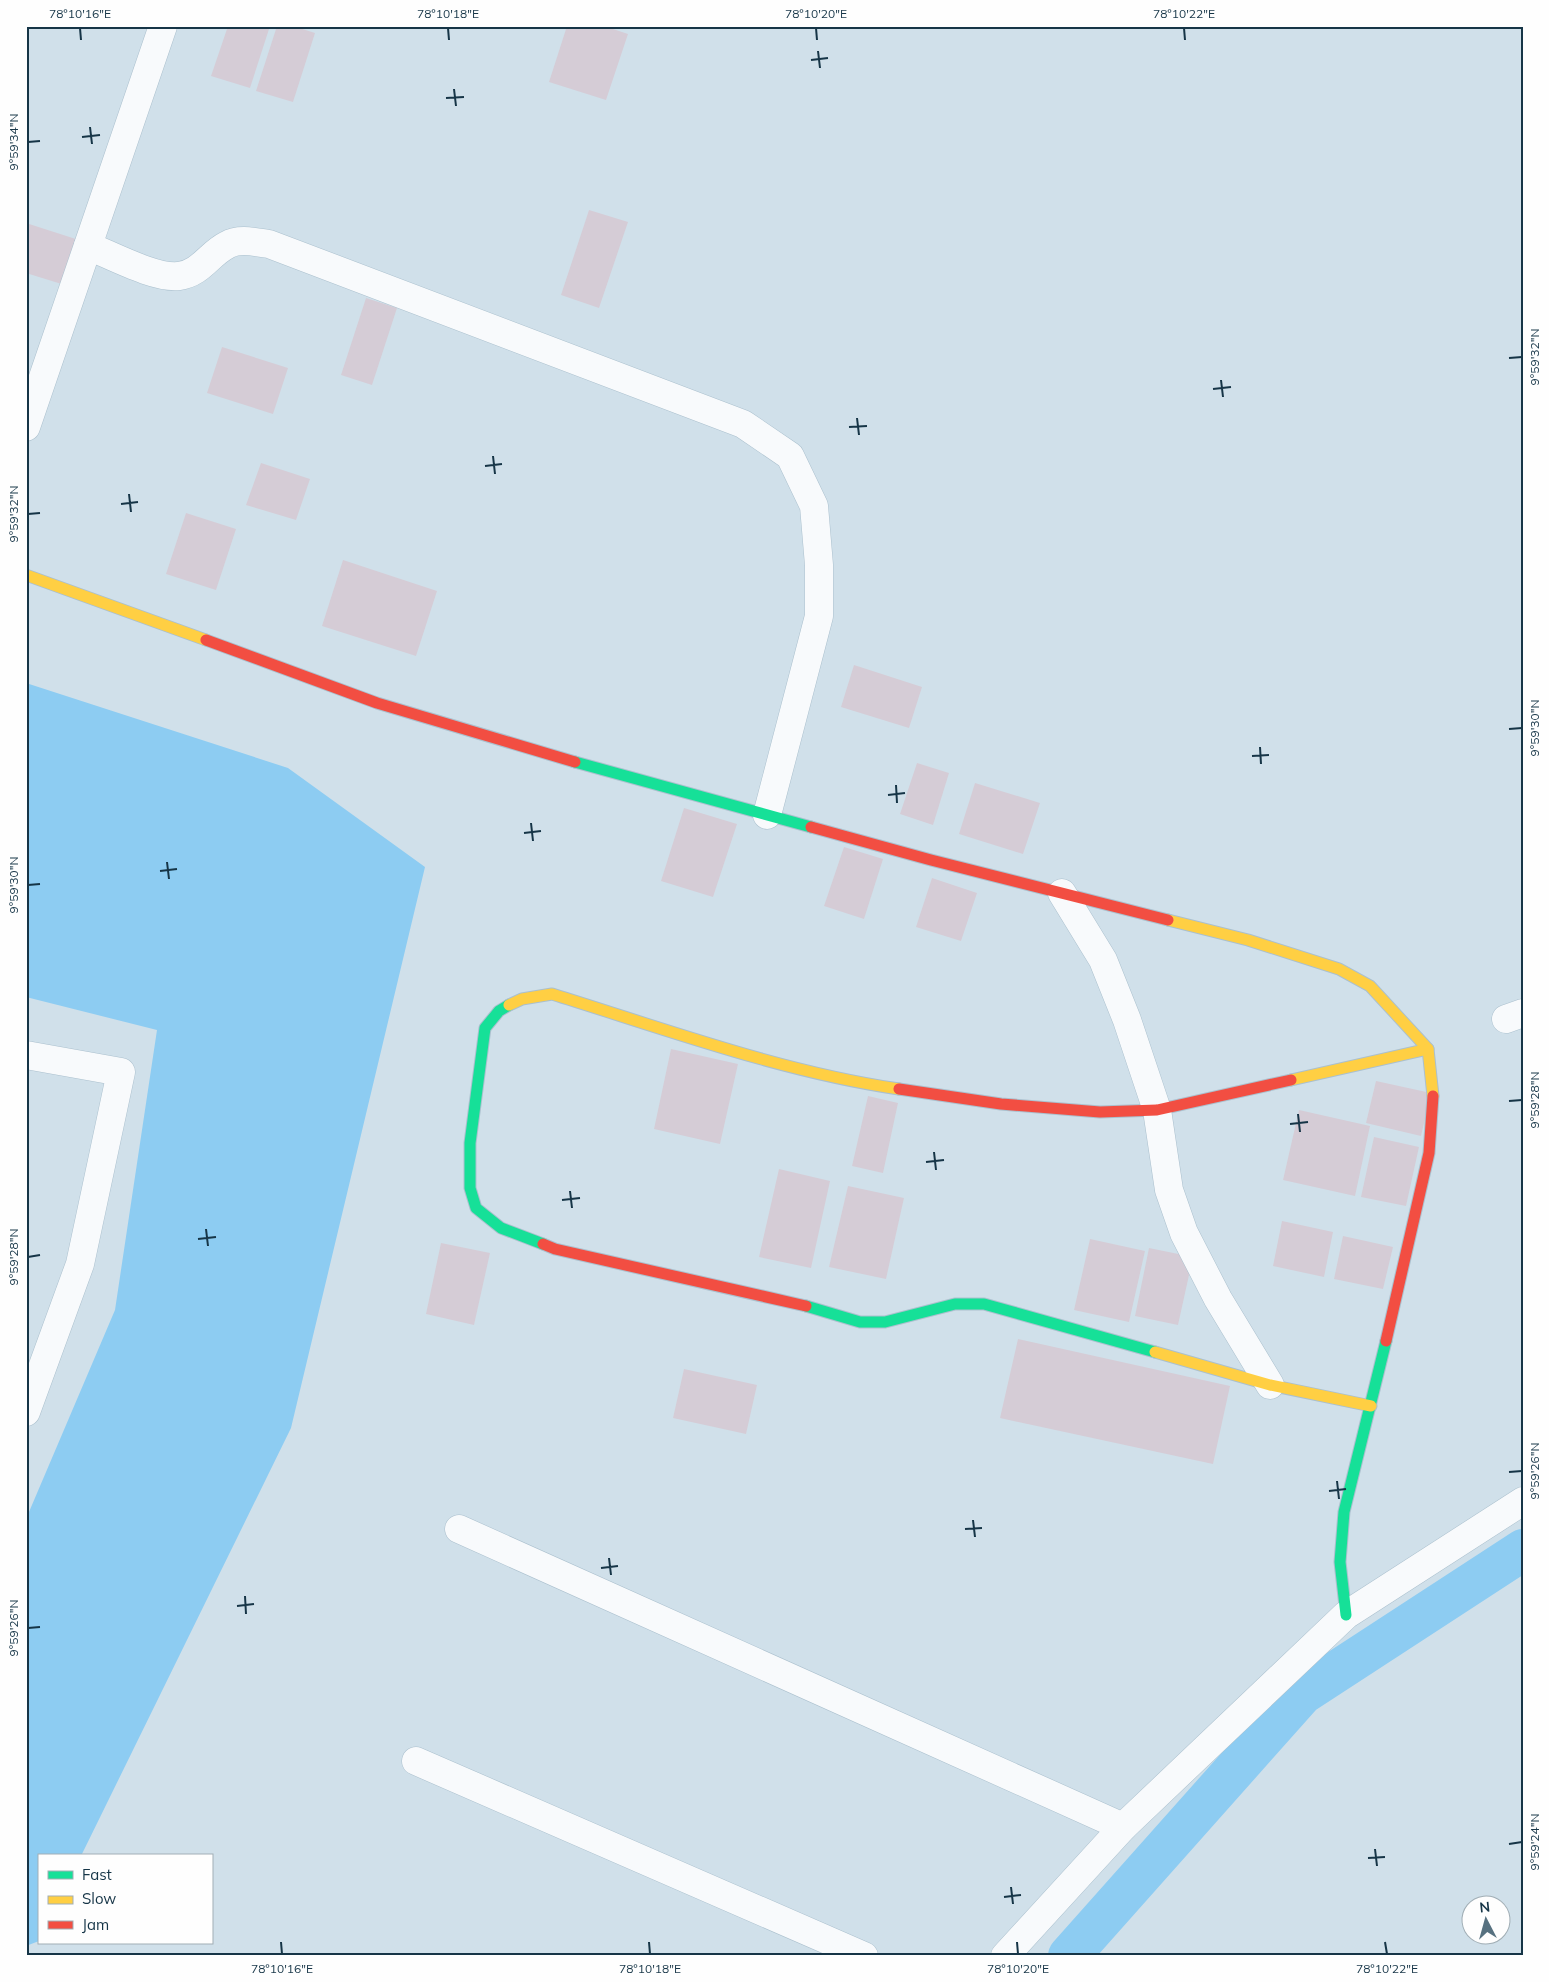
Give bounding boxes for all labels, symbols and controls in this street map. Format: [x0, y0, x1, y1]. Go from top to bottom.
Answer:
text: 78°10'16"E [49, 6, 111, 21]
text: 78°10'18"E [417, 6, 479, 21]
text: 78°10'20"E [785, 6, 847, 21]
text: 78°10'22"E [1153, 6, 1215, 21]
text: 9°59'34"N [6, 114, 21, 170]
text: 9°59'32"N [1527, 329, 1542, 385]
text: 9°59'32"N [6, 486, 21, 542]
text: 9°59'30"N [1527, 700, 1542, 756]
text: 9°59'30"N [6, 857, 21, 913]
text: 9°59'28"N [1527, 1072, 1542, 1128]
text: 9°59'28"N [6, 1229, 21, 1285]
text: 9°59'26"N [1527, 1443, 1542, 1499]
text: 9°59'26"N [6, 1600, 21, 1656]
text: 9°59'24"N [1527, 1814, 1542, 1870]
legend [38, 1854, 212, 1944]
text: Fast [82, 1865, 112, 1884]
text: Slow [82, 1889, 116, 1908]
north arrow [1462, 1894, 1512, 1944]
text: N [1478, 1898, 1491, 1917]
text: Jam [82, 1915, 109, 1934]
text: 78°10'16"E [251, 1961, 313, 1976]
text: 78°10'18"E [619, 1961, 681, 1976]
text: 78°10'20"E [987, 1961, 1049, 1976]
text: 78°10'22"E [1356, 1961, 1418, 1976]

